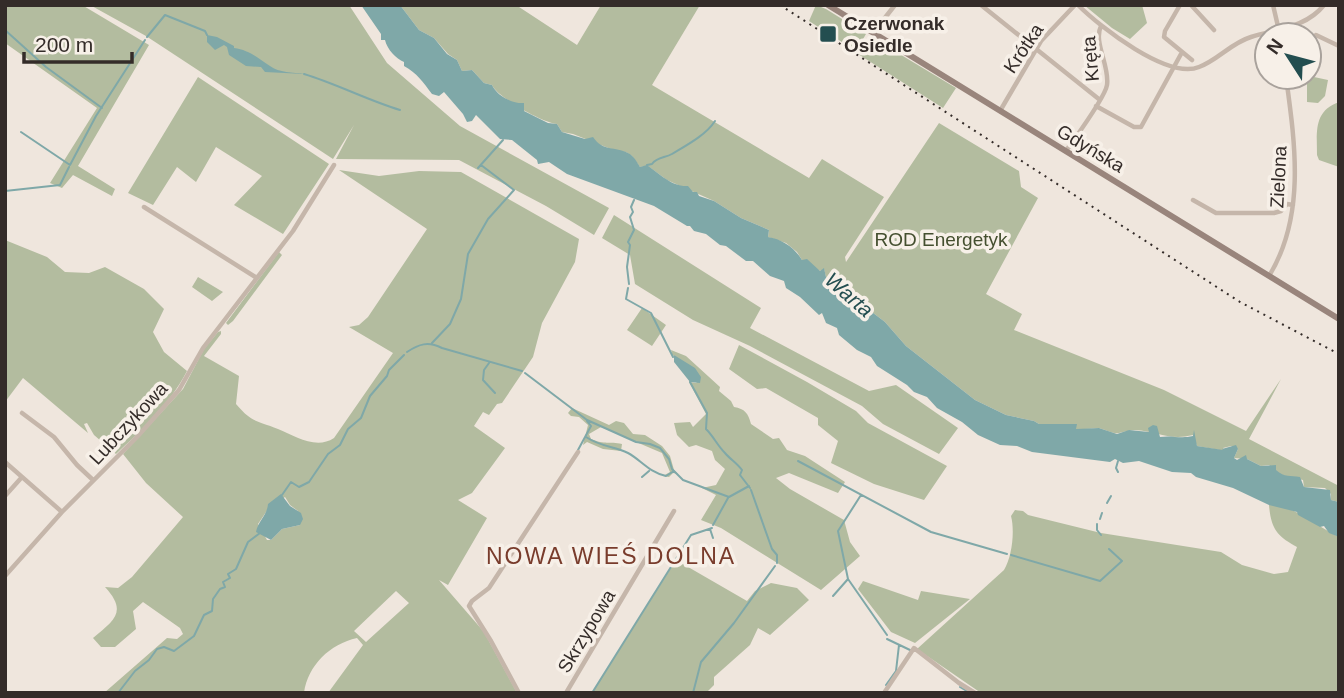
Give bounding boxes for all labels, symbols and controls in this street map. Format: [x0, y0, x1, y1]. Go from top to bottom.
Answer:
place label: Czerwonak Osiedle [844, 13, 945, 56]
street label: Krótka [999, 19, 1048, 77]
scale bar [24, 21, 133, 65]
north arrow [1253, 21, 1323, 91]
marker: Czerwonak Osiedle [818, 24, 838, 44]
text: 200 m [35, 33, 93, 56]
street label: Kręta [1078, 35, 1103, 82]
text: N [1262, 35, 1287, 58]
street label: Gdyńska [1053, 120, 1129, 177]
street label: Zielona [1266, 145, 1291, 209]
park label: ROD Energetyk [874, 229, 1008, 250]
water label: Warta [821, 268, 878, 322]
street label: Lubczykowa [85, 378, 172, 469]
district label: NOWA WIEŚ DOLNA [486, 542, 736, 569]
street label: Skrzypowa [553, 586, 620, 676]

